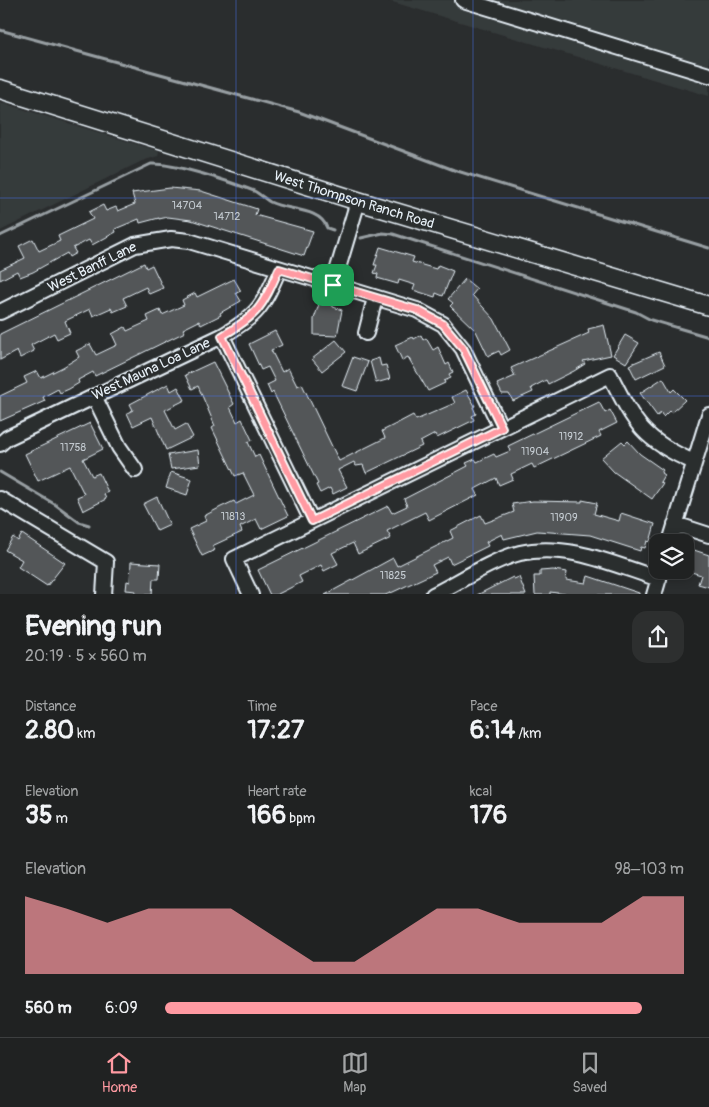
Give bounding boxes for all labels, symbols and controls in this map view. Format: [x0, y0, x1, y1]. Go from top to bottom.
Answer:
street label: West Thompson Ranch Road [272, 167, 437, 232]
house number: 14704 [172, 199, 203, 212]
house number: 14712 [214, 210, 240, 223]
street label: West Banff Lane [45, 238, 139, 296]
pin [312, 264, 354, 306]
icon: arrive [319, 271, 347, 299]
street label: West Mauna Loa Lane [89, 334, 213, 404]
house number: 11912 [559, 430, 583, 443]
house number: 11758 [60, 441, 86, 454]
house number: 11904 [521, 445, 550, 458]
house number: 11813 [221, 510, 245, 523]
house number: 11909 [550, 511, 578, 524]
map controls [649, 534, 694, 579]
button: layers [649, 534, 694, 579]
house number: 11825 [380, 569, 406, 582]
text: Evening run [25, 609, 162, 644]
button: share [632, 611, 684, 663]
text: 20:19 · 5 × 560 m [25, 646, 147, 666]
text: Distance [25, 698, 76, 715]
text: Time [247, 698, 277, 715]
text: Pace [470, 698, 497, 715]
text: 2.80 [25, 715, 74, 746]
text: 17:27 [247, 715, 304, 746]
text: 6:14 [470, 715, 515, 746]
text: km [74, 725, 95, 742]
text: /km [515, 725, 542, 742]
text: Elevation [25, 783, 78, 800]
text: Heart rate [247, 783, 306, 800]
text: kcal [470, 783, 492, 800]
text: 35 [25, 800, 53, 831]
text: 166 [247, 800, 286, 831]
text: 176 [470, 800, 507, 831]
text: m [53, 810, 68, 827]
text: bpm [286, 810, 315, 827]
text: Elevation [25, 859, 86, 879]
text: 98–103 m [614, 859, 684, 879]
text: 560 m [25, 998, 72, 1018]
text: 6:09 [105, 998, 138, 1018]
tab: Home [102, 1049, 137, 1096]
tab: Map [341, 1049, 369, 1096]
tab: Saved [572, 1049, 607, 1096]

